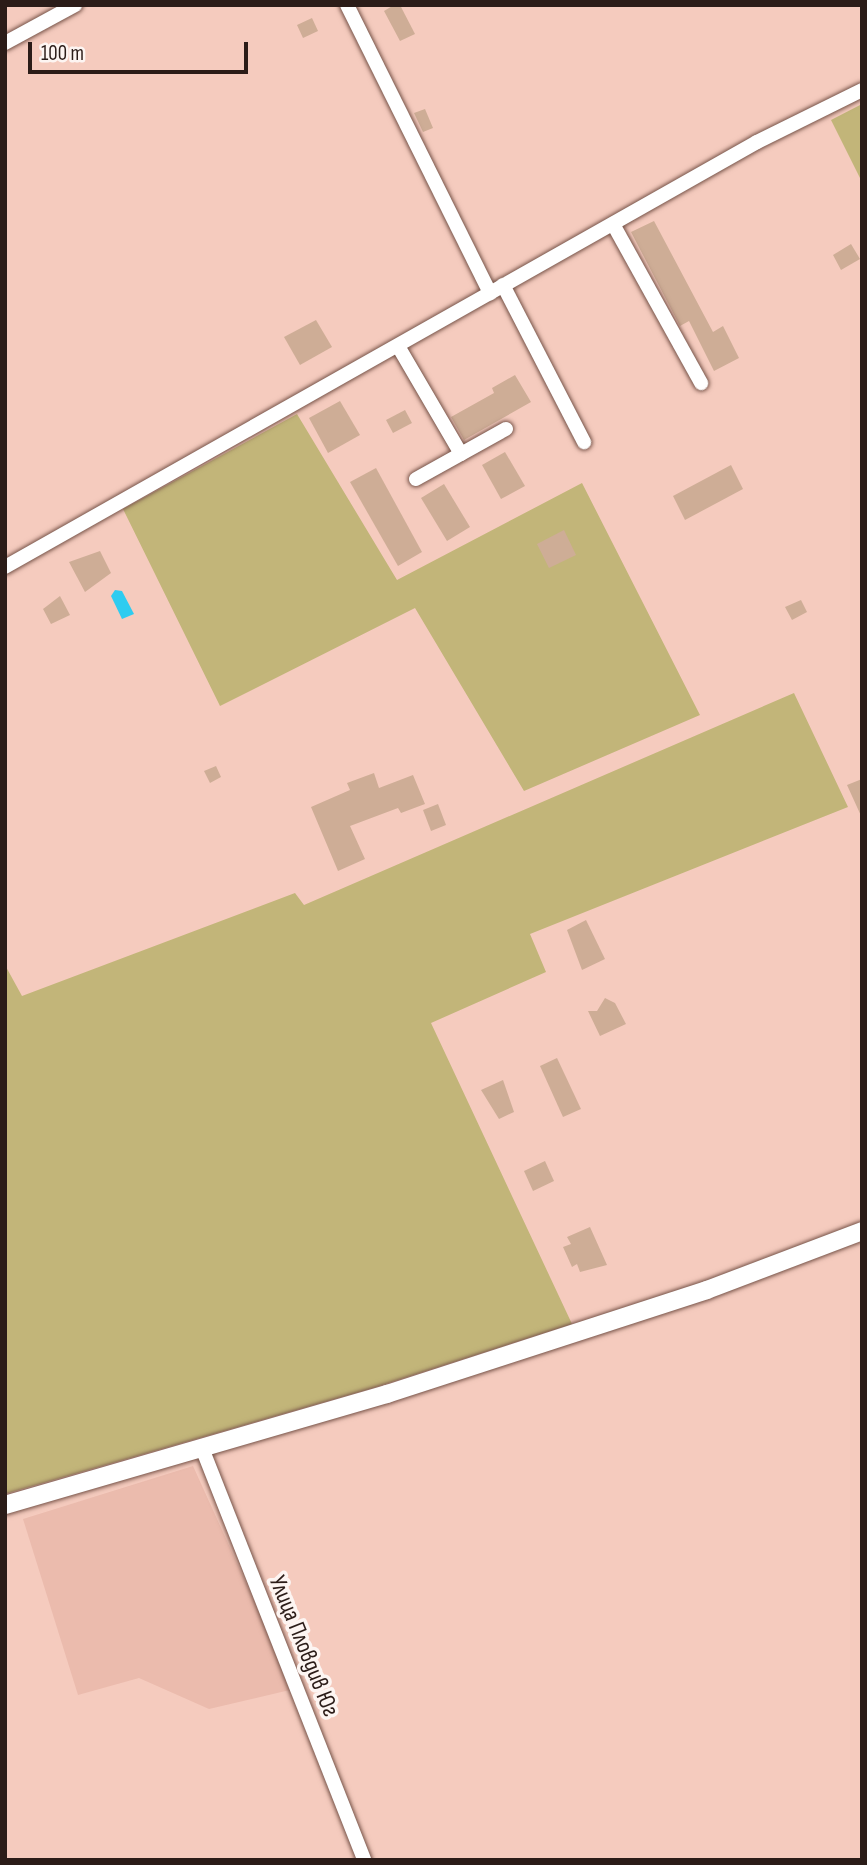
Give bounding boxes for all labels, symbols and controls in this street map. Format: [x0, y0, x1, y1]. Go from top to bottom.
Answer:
scale bar [32, 28, 252, 72]
text: 100 m [41, 41, 84, 66]
street label: Улица Пловдив Юг [263, 1571, 345, 1721]

